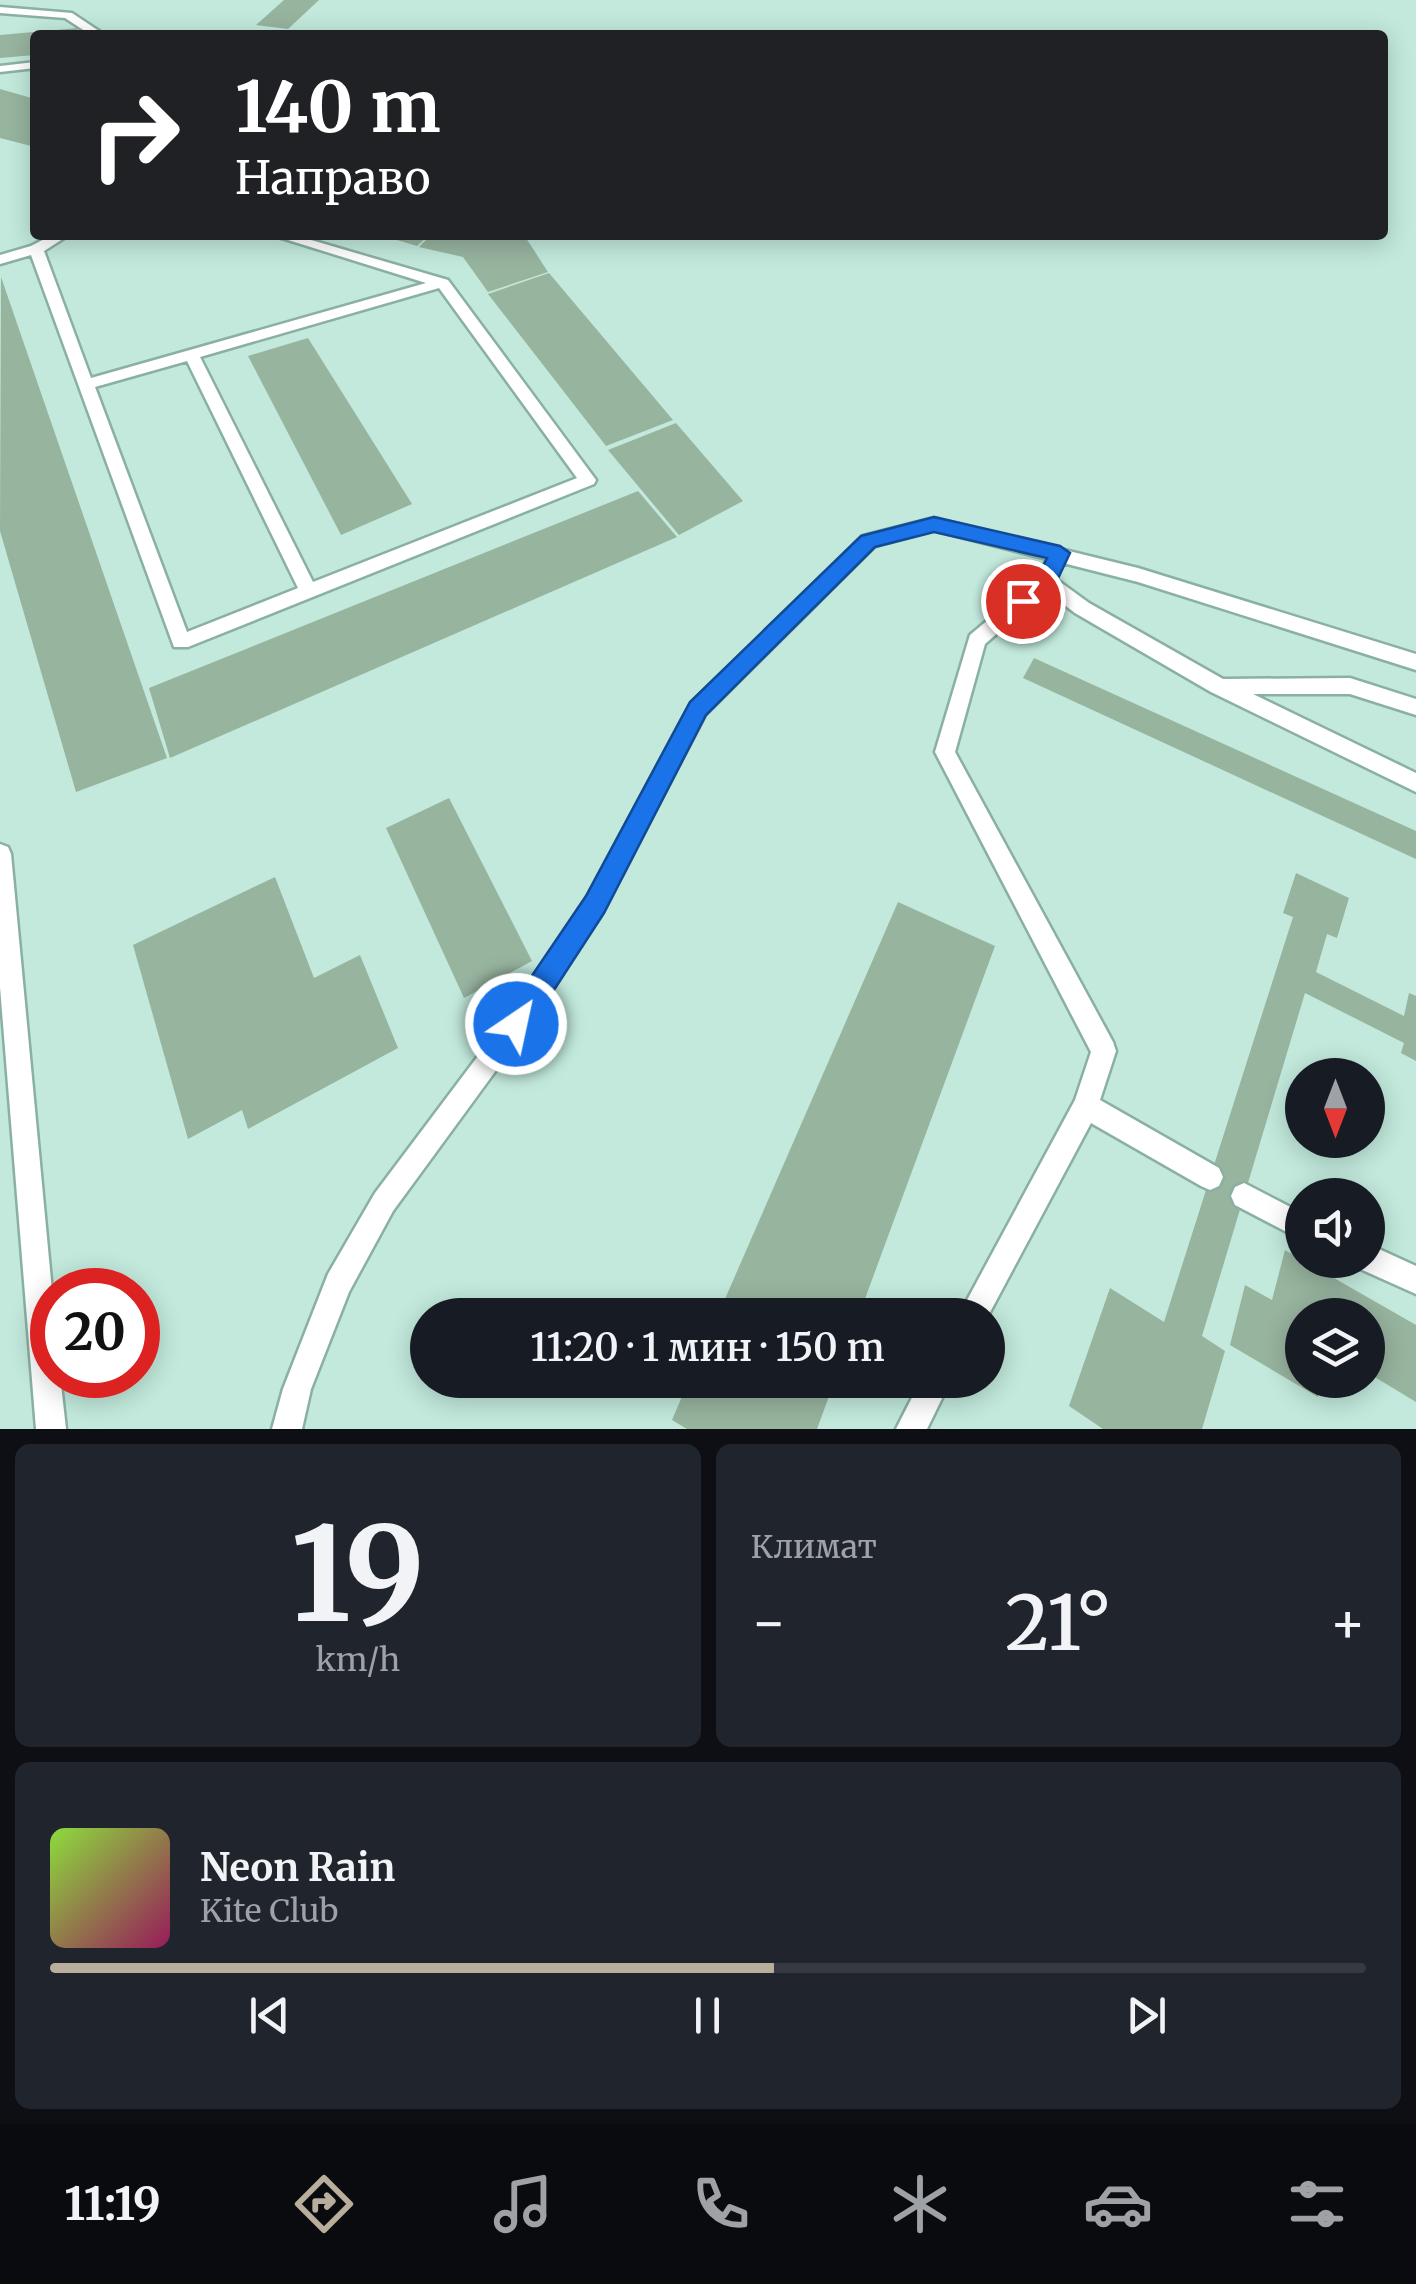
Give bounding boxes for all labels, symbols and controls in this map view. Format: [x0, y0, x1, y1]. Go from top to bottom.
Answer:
text: 140 m [235, 63, 441, 151]
icon: right [70, 70, 200, 200]
text: Направо [235, 150, 431, 206]
pin [981, 559, 1066, 644]
icon: arrive [996, 574, 1051, 629]
position arrow [464, 972, 568, 1076]
north arrow [1285, 1058, 1385, 1158]
map controls [1285, 1058, 1385, 1398]
button: sound [1285, 1178, 1385, 1278]
speed limit sign: 20 [30, 1268, 160, 1398]
button: layers [1285, 1298, 1385, 1398]
text: 11:20 · 1 мин · 150 m [530, 1324, 885, 1371]
text: 19 [291, 1493, 425, 1656]
text: Климат [751, 1527, 877, 1567]
text: 21° [1005, 1576, 1112, 1670]
text: − [751, 1588, 787, 1657]
text: + [1329, 1588, 1366, 1657]
text: km/h [315, 1640, 400, 1680]
text: Neon Rain [200, 1844, 395, 1891]
text: Kite Club [200, 1891, 338, 1931]
icon: previous [242, 1988, 297, 2043]
icon: pause [680, 1988, 735, 2043]
icon: next [1119, 1988, 1174, 2043]
icon: directions [289, 2169, 359, 2239]
icon: music [488, 2169, 558, 2239]
icon: phone [686, 2169, 756, 2239]
icon: climate [885, 2169, 955, 2239]
icon: car [1083, 2169, 1153, 2239]
icon: filters [1282, 2169, 1352, 2239]
text: 11:19 [64, 2176, 161, 2232]

